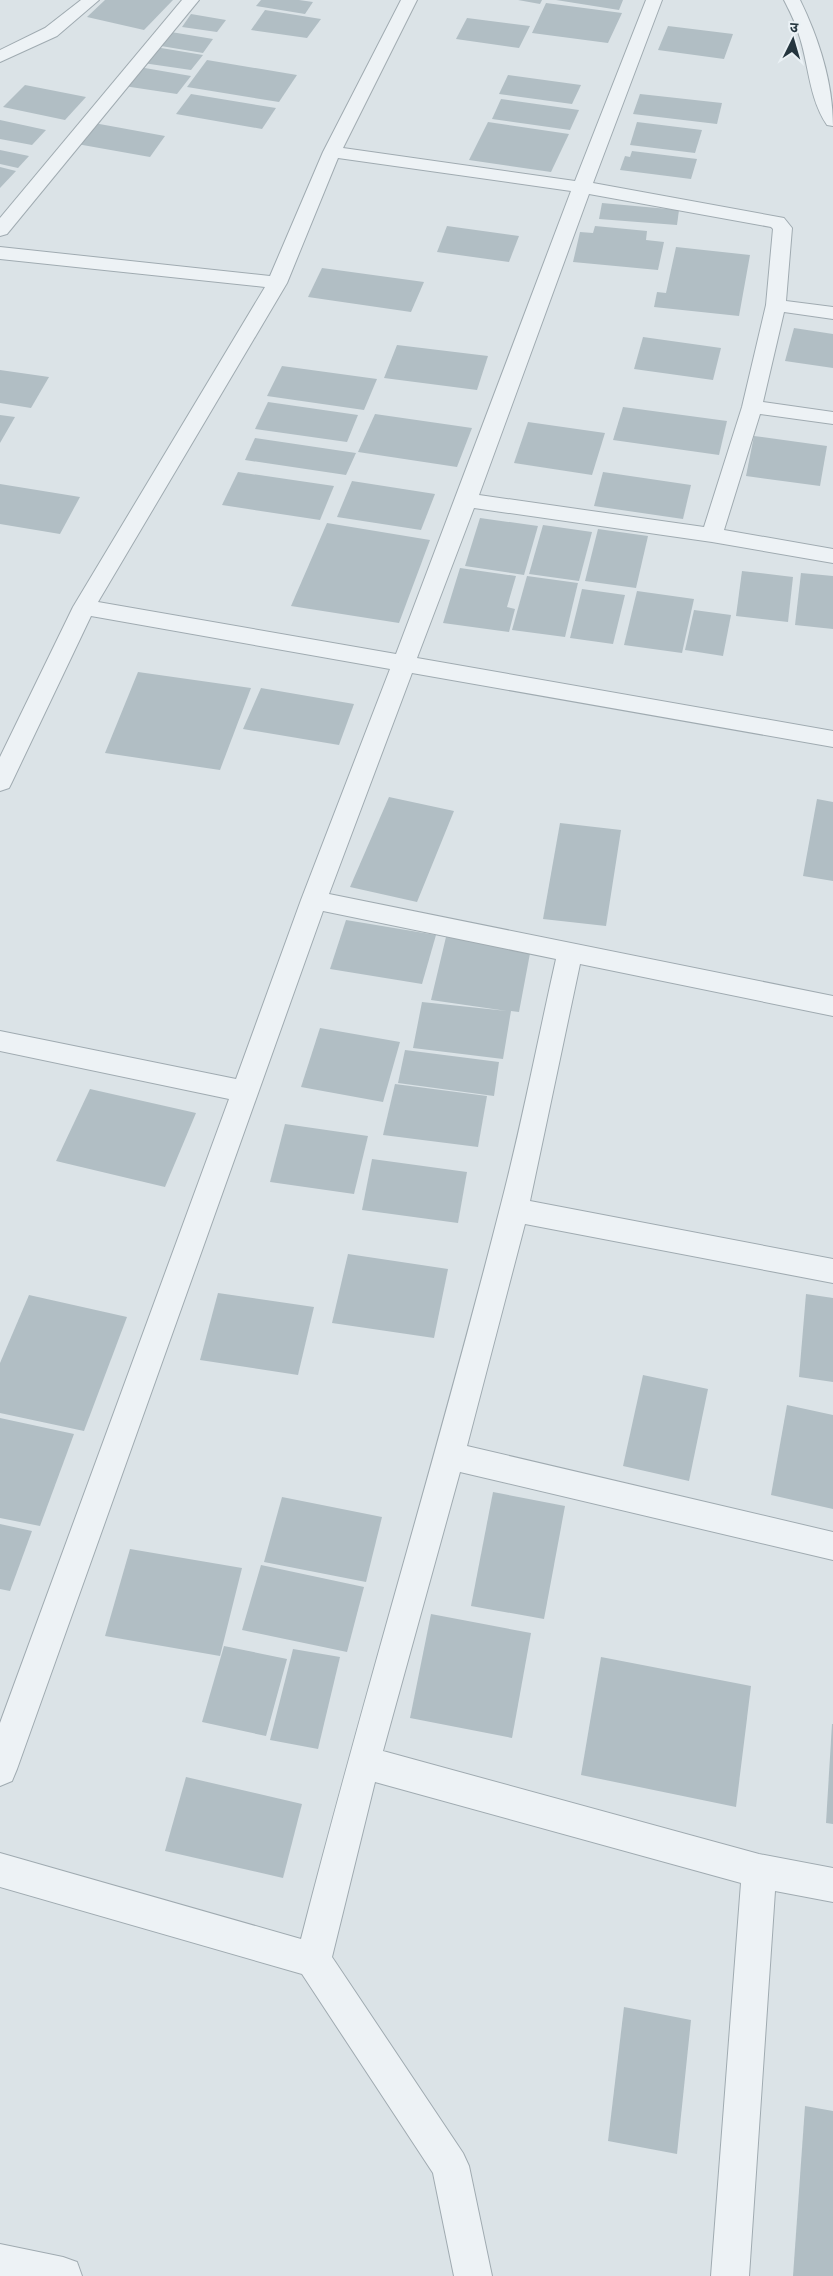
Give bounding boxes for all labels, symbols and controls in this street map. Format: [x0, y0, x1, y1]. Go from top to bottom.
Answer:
north arrow [768, 15, 818, 65]
text: उ [789, 19, 800, 35]

